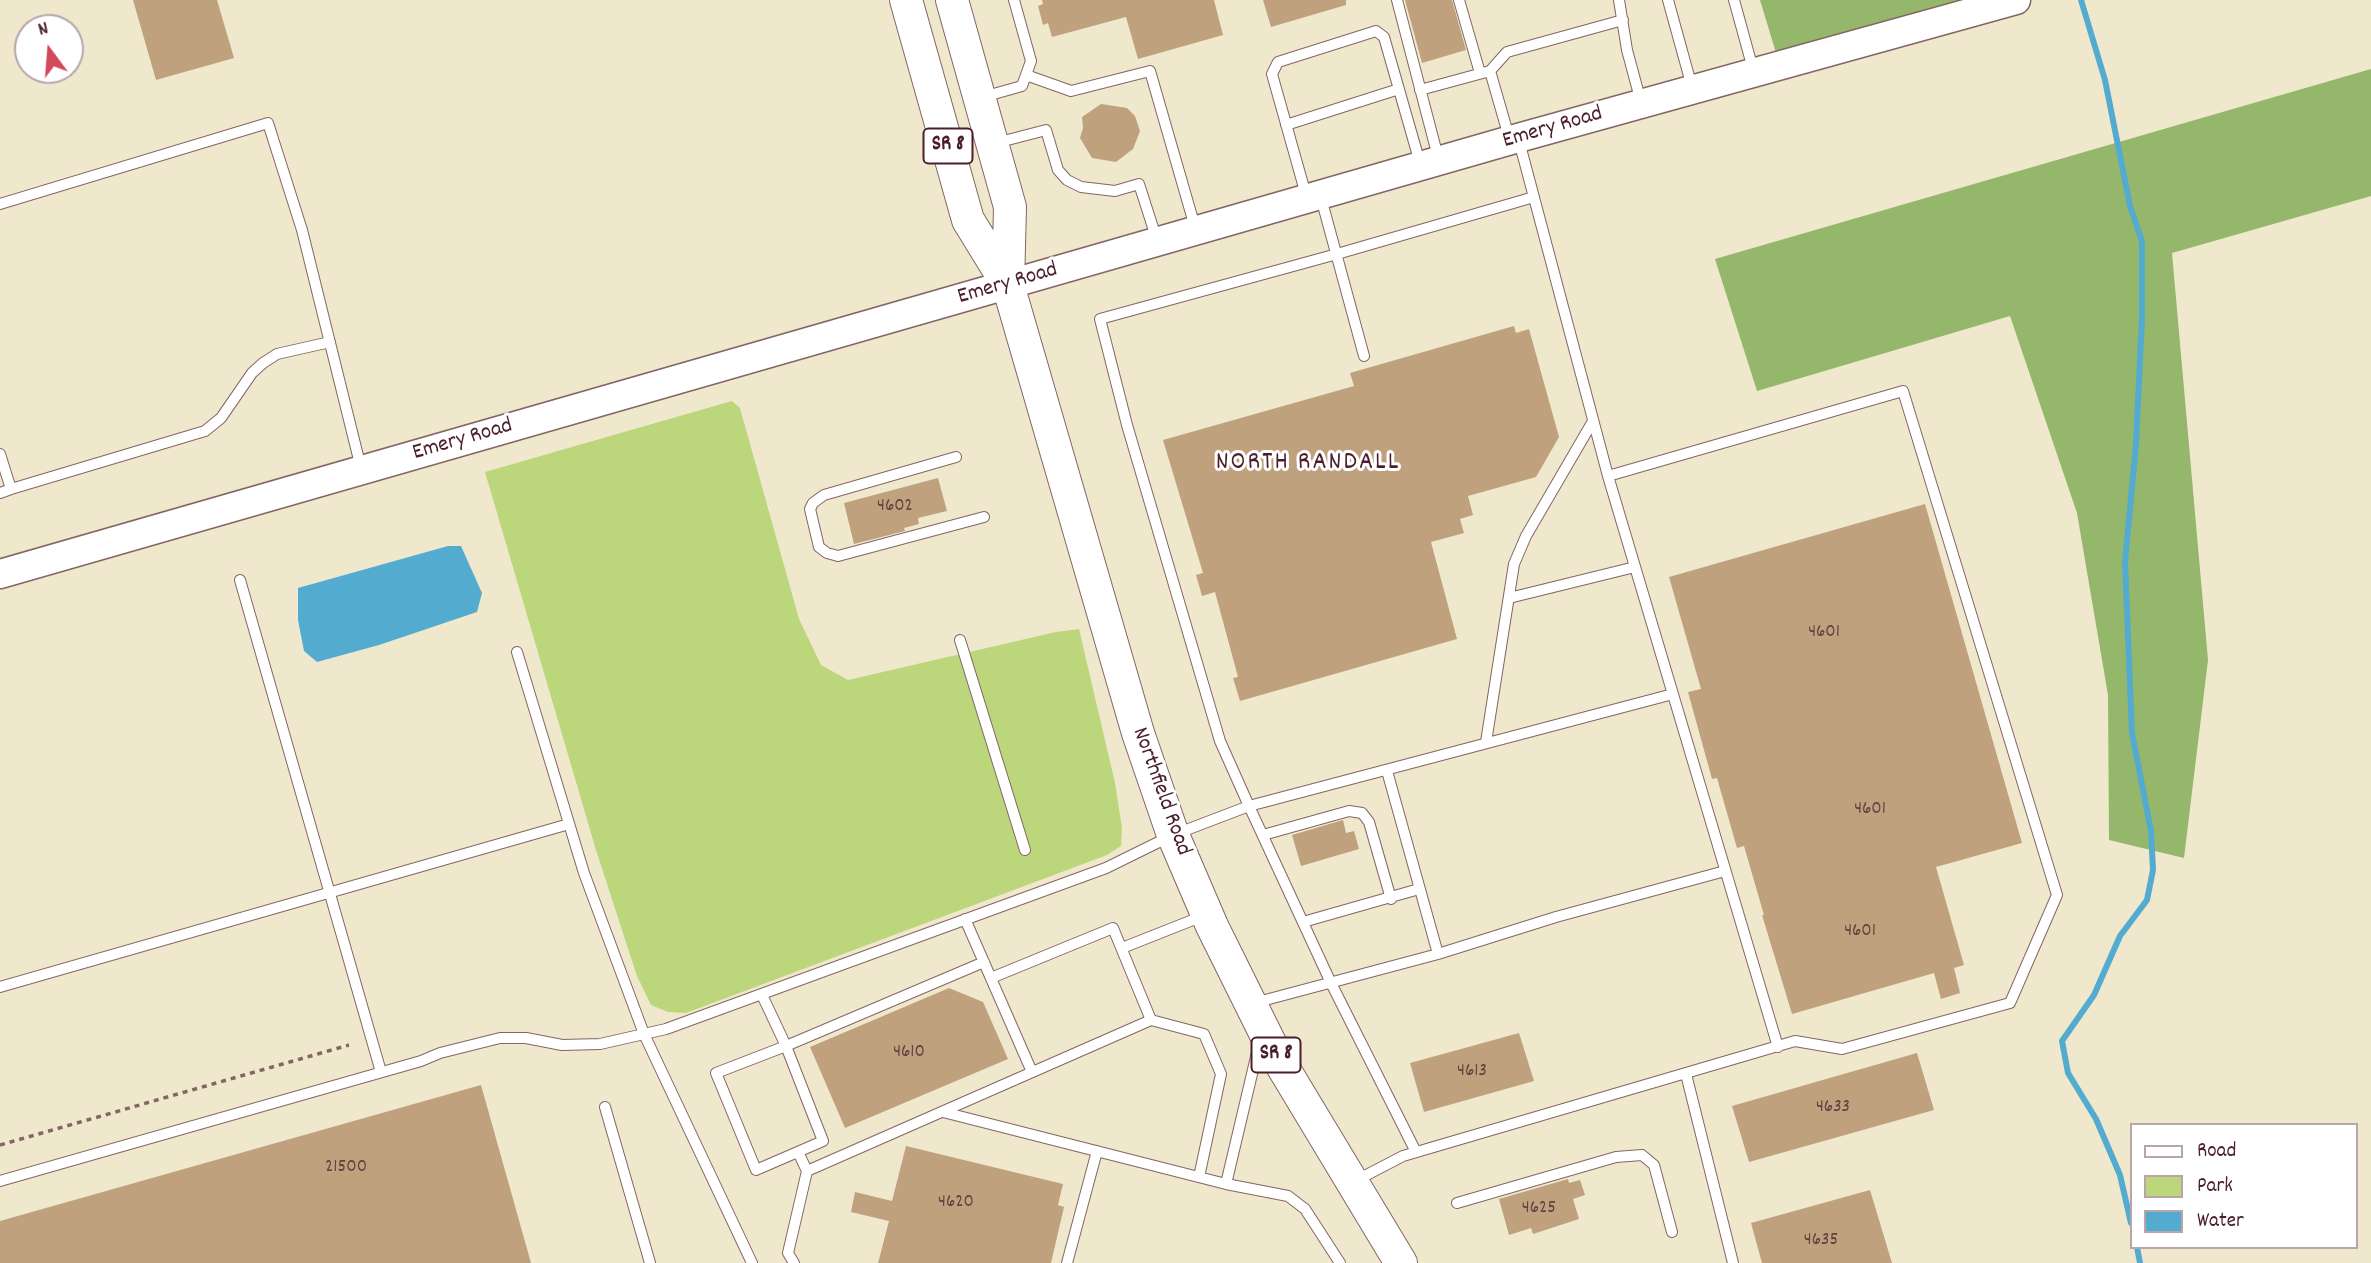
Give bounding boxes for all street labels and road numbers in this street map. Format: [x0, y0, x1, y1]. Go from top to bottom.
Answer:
street label: Emery Road [1500, 102, 1606, 156]
road number: SR 8 [923, 128, 972, 164]
street label: Emery Road [955, 258, 1061, 312]
street label: Emery Road [410, 414, 516, 468]
street label: Northfield Road [1124, 724, 1196, 860]
road number: SR 8 [1252, 1038, 1300, 1072]

